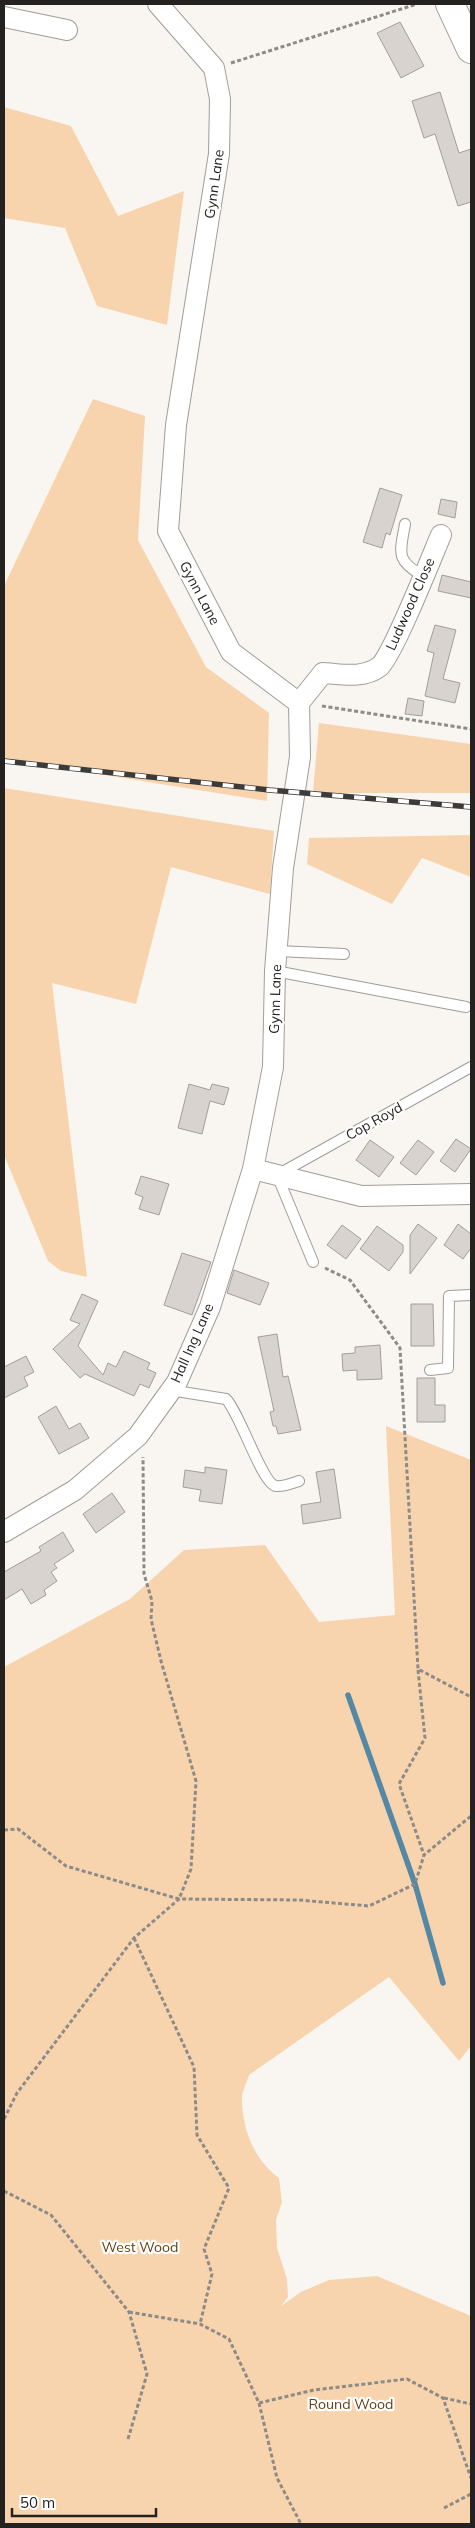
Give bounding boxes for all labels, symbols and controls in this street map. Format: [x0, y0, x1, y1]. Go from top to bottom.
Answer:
street label: Gynn Lane [200, 148, 228, 220]
street label: Ludwood Close [382, 555, 438, 653]
street label: Gynn Lane [176, 558, 224, 628]
street label: Gynn Lane [265, 964, 285, 1034]
street label: Cop Royd [342, 1098, 406, 1144]
street label: Hall Ing Lane [166, 1300, 218, 1386]
park label: West Wood [102, 2238, 178, 2256]
park label: Round Wood [309, 2395, 394, 2413]
scale bar [12, 2486, 156, 2518]
text: 50 m [20, 2493, 55, 2512]

